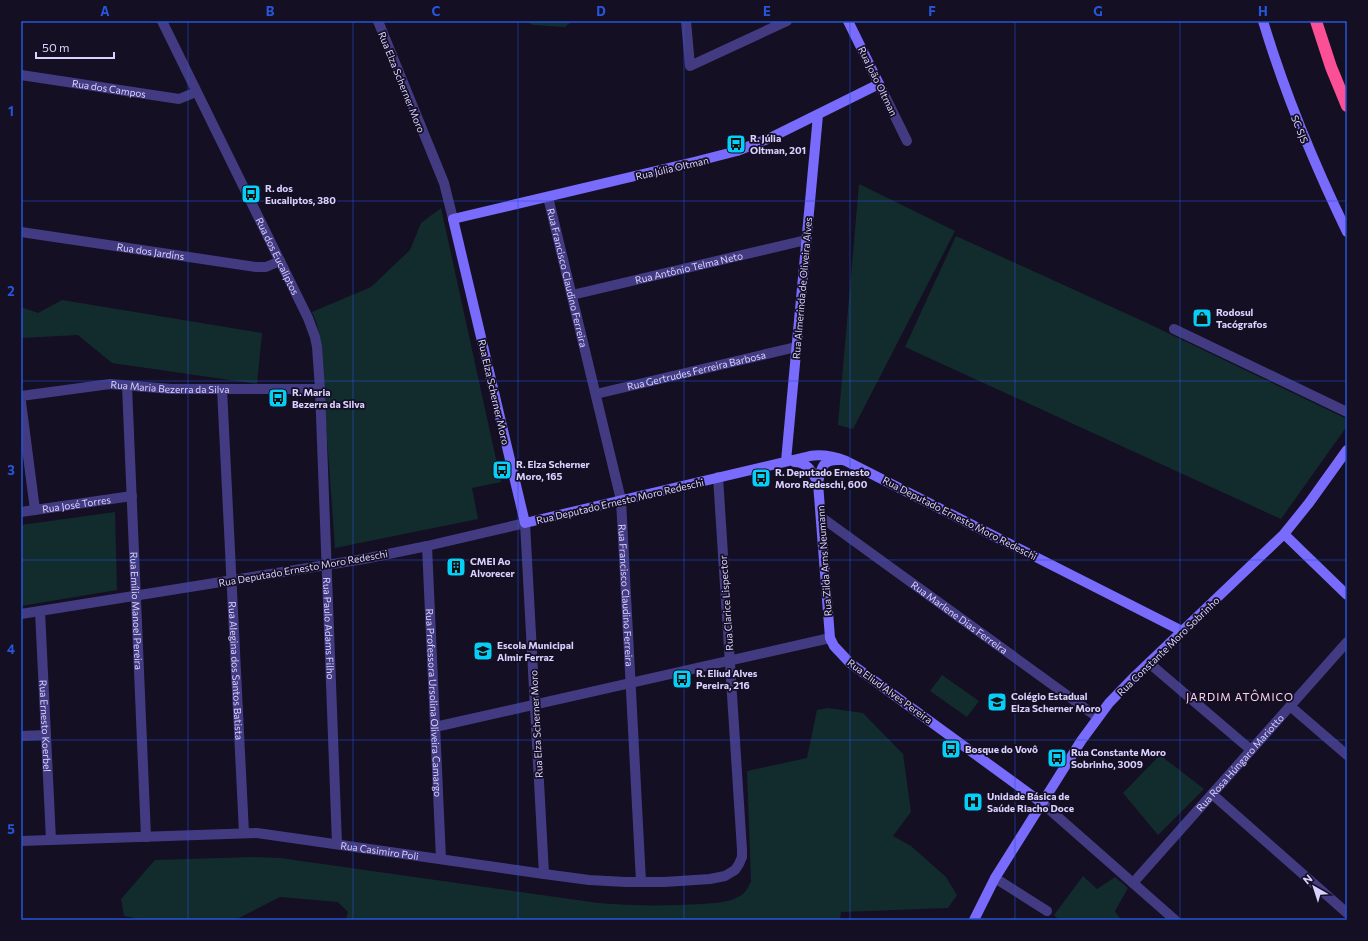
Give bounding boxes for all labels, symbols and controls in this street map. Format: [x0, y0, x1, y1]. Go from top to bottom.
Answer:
text: A [100, 3, 110, 19]
text: B [266, 3, 275, 19]
text: C [432, 3, 441, 19]
text: D [596, 3, 606, 19]
text: E [763, 3, 771, 19]
text: F [928, 3, 936, 19]
text: G [1093, 3, 1103, 19]
text: H [1258, 3, 1268, 19]
street label: Rua Elza Scherner Moro [376, 30, 428, 134]
scale bar [36, 34, 114, 60]
text: 50 m [42, 40, 70, 54]
street label: Rua João Oltman [856, 44, 900, 118]
street label: Rua dos Campos [71, 77, 147, 100]
text: 1 [8, 103, 14, 119]
street label: SC SJS [1289, 113, 1311, 145]
place label: R. Júlia Oltman, 201 [750, 132, 806, 156]
bus stop icon: R. Júlia Oltman, 201 [725, 133, 747, 155]
street label: Rua Júlia Oltman [634, 154, 710, 182]
place label: R. dos Eucaliptos, 380 [265, 182, 336, 206]
bus stop icon: R. dos Eucaliptos, 380 [240, 183, 262, 205]
street label: Rua Francisco Claudino Ferreira [545, 207, 590, 348]
street label: Rua dos Eucaliptos [254, 215, 302, 297]
street label: Rua Almerinda de Oliveira Alves [790, 216, 814, 359]
street label: Rua dos Jardins [116, 240, 186, 262]
street label: Rua Antônio Telma Neto [634, 249, 744, 286]
text: 2 [7, 283, 15, 299]
place label: Rodosul Tacógrafos [1216, 306, 1267, 330]
shop icon: Rodosul Tacógrafos [1191, 307, 1213, 329]
street label: Rua Elza Scherner Moro [476, 338, 512, 446]
street label: Rua Gertrudes Ferreira Barbosa [626, 348, 767, 393]
street label: Rua Maria Bezerra da Silva [110, 378, 230, 395]
place label: R. Maria Bezerra da Silva [292, 386, 365, 410]
bus stop icon: R. Maria Bezerra da Silva [267, 387, 289, 409]
place label: R. Elza Scherner Moro, 165 [516, 458, 590, 482]
bus stop icon: R. Elza Scherner Moro, 165 [491, 459, 513, 481]
text: 3 [7, 462, 15, 478]
place label: R. Deputado Ernesto Moro Redeschi, 600 [775, 466, 870, 490]
bus stop icon: R. Deputado Ernesto Moro Redeschi, 600 [750, 467, 772, 489]
street label: Rua Deputado Ernesto Moro Redeschi [881, 474, 1039, 562]
street label: Rua Deputado Ernesto Moro Redeschi [535, 476, 705, 526]
street label: Rua José Torres [41, 493, 112, 515]
street label: Rua Zilda Arns Neumann [814, 505, 834, 617]
street label: Rua Francisco Claudino Ferreira [616, 524, 636, 667]
street label: Rua Deputado Ernesto Moro Redeschi [217, 547, 389, 589]
street label: Rua Emílio Manoel Pereira [128, 552, 145, 670]
place label: CMEI Ao Alvorecer [470, 555, 515, 579]
street label: Rua Clarice Lispector [717, 555, 735, 651]
building icon: CMEI Ao Alvorecer [445, 556, 467, 578]
street label: Rua Paulo Adams Filho [321, 577, 337, 680]
street label: Rua Marlene Dias Ferreira [909, 578, 1010, 656]
street label: Rua Constante Moro Sobrinho [1114, 594, 1222, 698]
street label: Rua Alegina dos Santos Batista [227, 601, 245, 740]
street label: Rua Professora Ursolina Oliveira Camargo [424, 608, 444, 797]
place label: Escola Municipal Almir Ferraz [497, 639, 574, 663]
school or university icon: Escola Municipal Almir Ferraz [472, 640, 494, 662]
text: 4 [7, 641, 15, 657]
street label: Rua Eliud Alves Pereira [845, 656, 935, 726]
place label: R. Eliud Alves Pereira, 216 [696, 667, 758, 691]
bus stop icon: R. Eliud Alves Pereira, 216 [671, 668, 693, 690]
street label: Rua Elza Scherner Moro [527, 670, 545, 778]
street label: Rua Ernesto Koerbel [37, 680, 54, 772]
district label: JARDIM ATÔMICO [1186, 689, 1294, 704]
place label: Colégio Estadual Elza Scherner Moro [1011, 690, 1101, 714]
school or university icon: Colégio Estadual Elza Scherner Moro [986, 691, 1008, 713]
street label: Rua Rosa Húngaro Mariotto [1194, 712, 1286, 814]
bus stop icon: Bosque do Vovô [940, 738, 962, 760]
place label: Bosque do Vovô [965, 743, 1038, 755]
place label: Rua Constante Moro Sobrinho, 3009 [1071, 746, 1166, 770]
bus stop icon: Rua Constante Moro Sobrinho, 3009 [1046, 747, 1068, 769]
place label: Unidade Básica de Saúde Riacho Doce [987, 790, 1074, 814]
hospital icon: Unidade Básica de Saúde Riacho Doce [962, 791, 984, 813]
text: 5 [7, 821, 15, 837]
street label: Rua Casimiro Poli [340, 839, 420, 862]
north arrow [1294, 867, 1334, 907]
text: N [1300, 871, 1315, 886]

